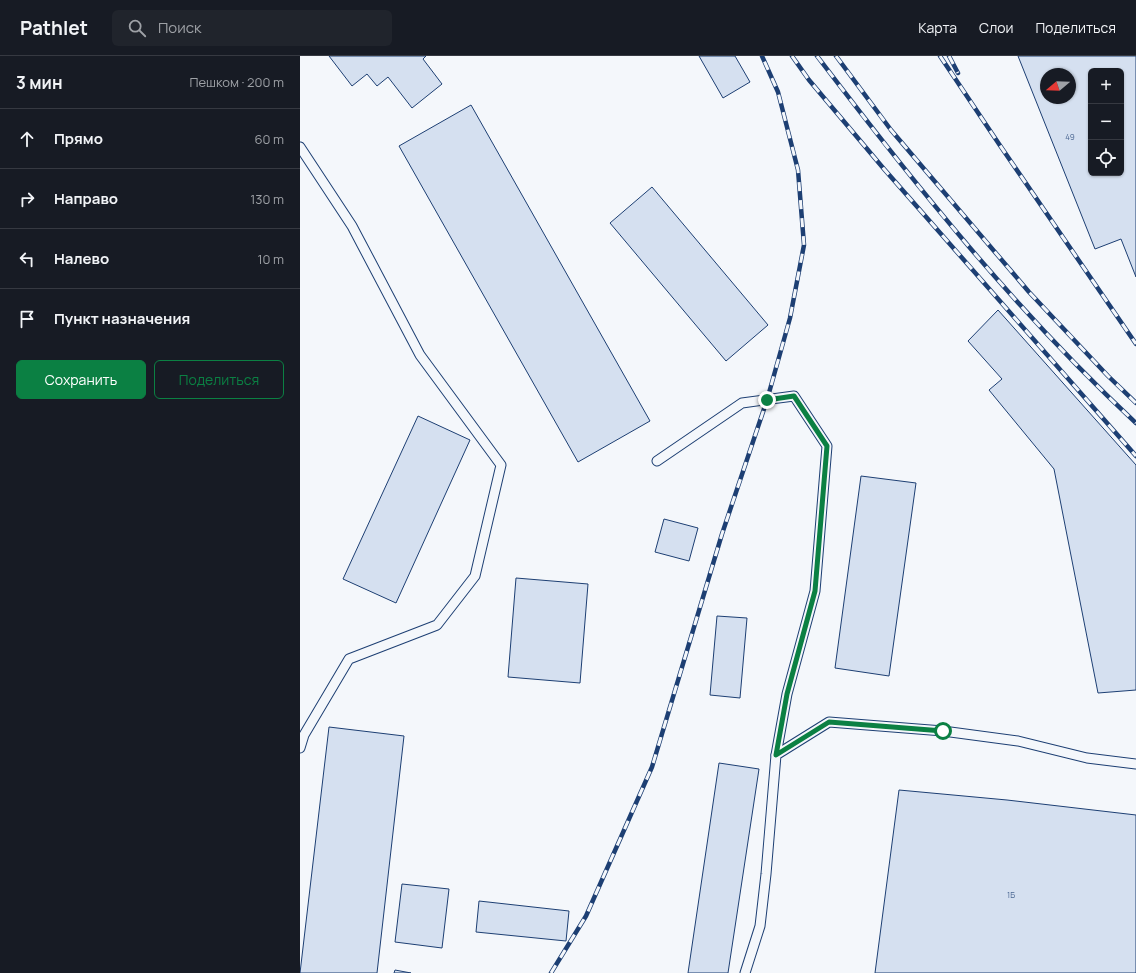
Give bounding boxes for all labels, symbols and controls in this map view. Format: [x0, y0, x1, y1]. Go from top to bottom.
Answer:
search box [112, 10, 392, 46]
text: Pathlet [20, 15, 88, 41]
icon: search [126, 17, 148, 39]
text: Поиск [158, 17, 201, 38]
text: Карта [918, 18, 957, 37]
text: Слои [979, 18, 1013, 37]
text: Поделиться [1035, 18, 1116, 37]
north arrow [1040, 68, 1076, 104]
map controls [1088, 68, 1124, 176]
button: + [1088, 68, 1124, 104]
text: 3 мин [16, 71, 63, 94]
text: Пешком · 200 m [190, 73, 284, 91]
button: − [1088, 104, 1124, 140]
icon: ahead [16, 128, 38, 150]
text: Прямо [54, 128, 103, 149]
text: 60 m [254, 130, 284, 148]
house number: 49 [1065, 131, 1075, 142]
button: locate [1088, 140, 1124, 176]
icon: right [16, 188, 38, 210]
text: Направо [54, 188, 118, 209]
text: 130 m [250, 190, 284, 208]
icon: left [16, 248, 38, 270]
text: Налево [54, 248, 109, 269]
text: 10 m [257, 250, 284, 268]
icon: arrive [16, 308, 38, 330]
text: Пункт назначения [54, 308, 190, 329]
button: Сохранить [16, 360, 146, 399]
button: Поделиться [154, 360, 284, 399]
route end [758, 391, 776, 409]
route start [934, 722, 952, 740]
house number: 1Б [1007, 889, 1015, 900]

